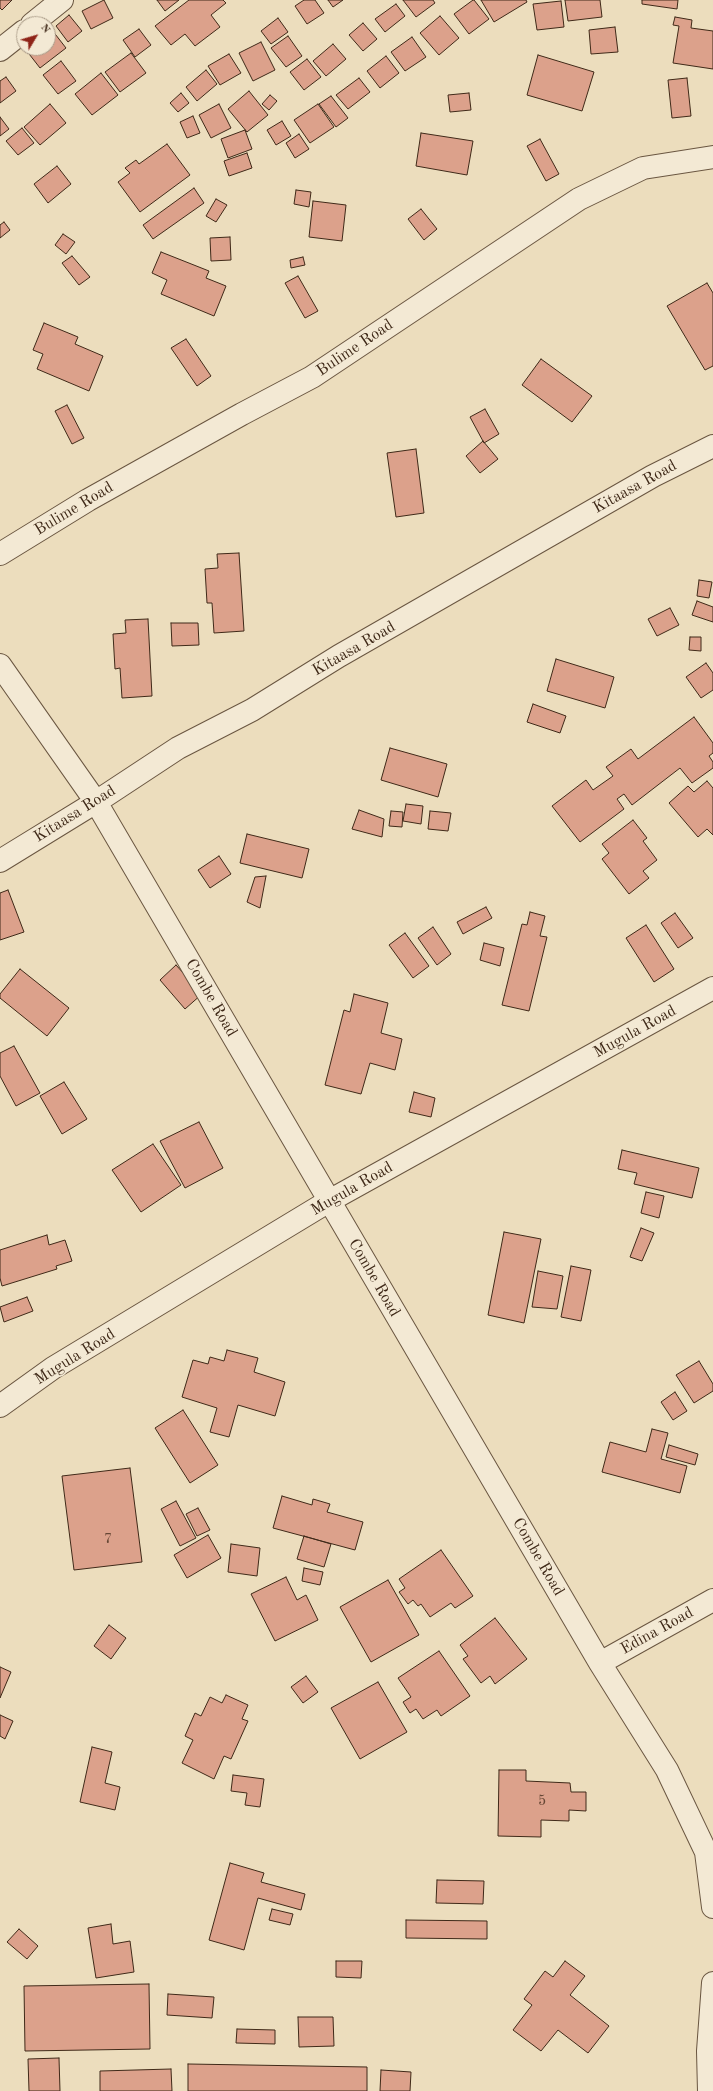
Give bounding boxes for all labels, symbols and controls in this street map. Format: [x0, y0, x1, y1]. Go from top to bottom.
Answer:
north arrow [16, 16, 56, 56]
text: N [38, 22, 52, 36]
street label: Bulime Road [313, 315, 397, 381]
street label: Kitaasa Road [590, 456, 680, 518]
street label: Bulime Road [31, 478, 117, 540]
street label: Kitaasa Road [309, 617, 399, 681]
street label: Kitaasa Road [31, 781, 119, 847]
street label: Combe Road [181, 956, 241, 1040]
street label: Mugula Road [590, 1001, 680, 1063]
street label: Mugula Road [308, 1158, 396, 1220]
street label: Combe Road [344, 1236, 404, 1320]
street label: Mugula Road [31, 1325, 119, 1389]
street label: Combe Road [508, 1515, 568, 1599]
house number: 7 [104, 1531, 112, 1547]
street label: Edina Road [617, 1603, 697, 1659]
house number: 5 [538, 1793, 546, 1809]

